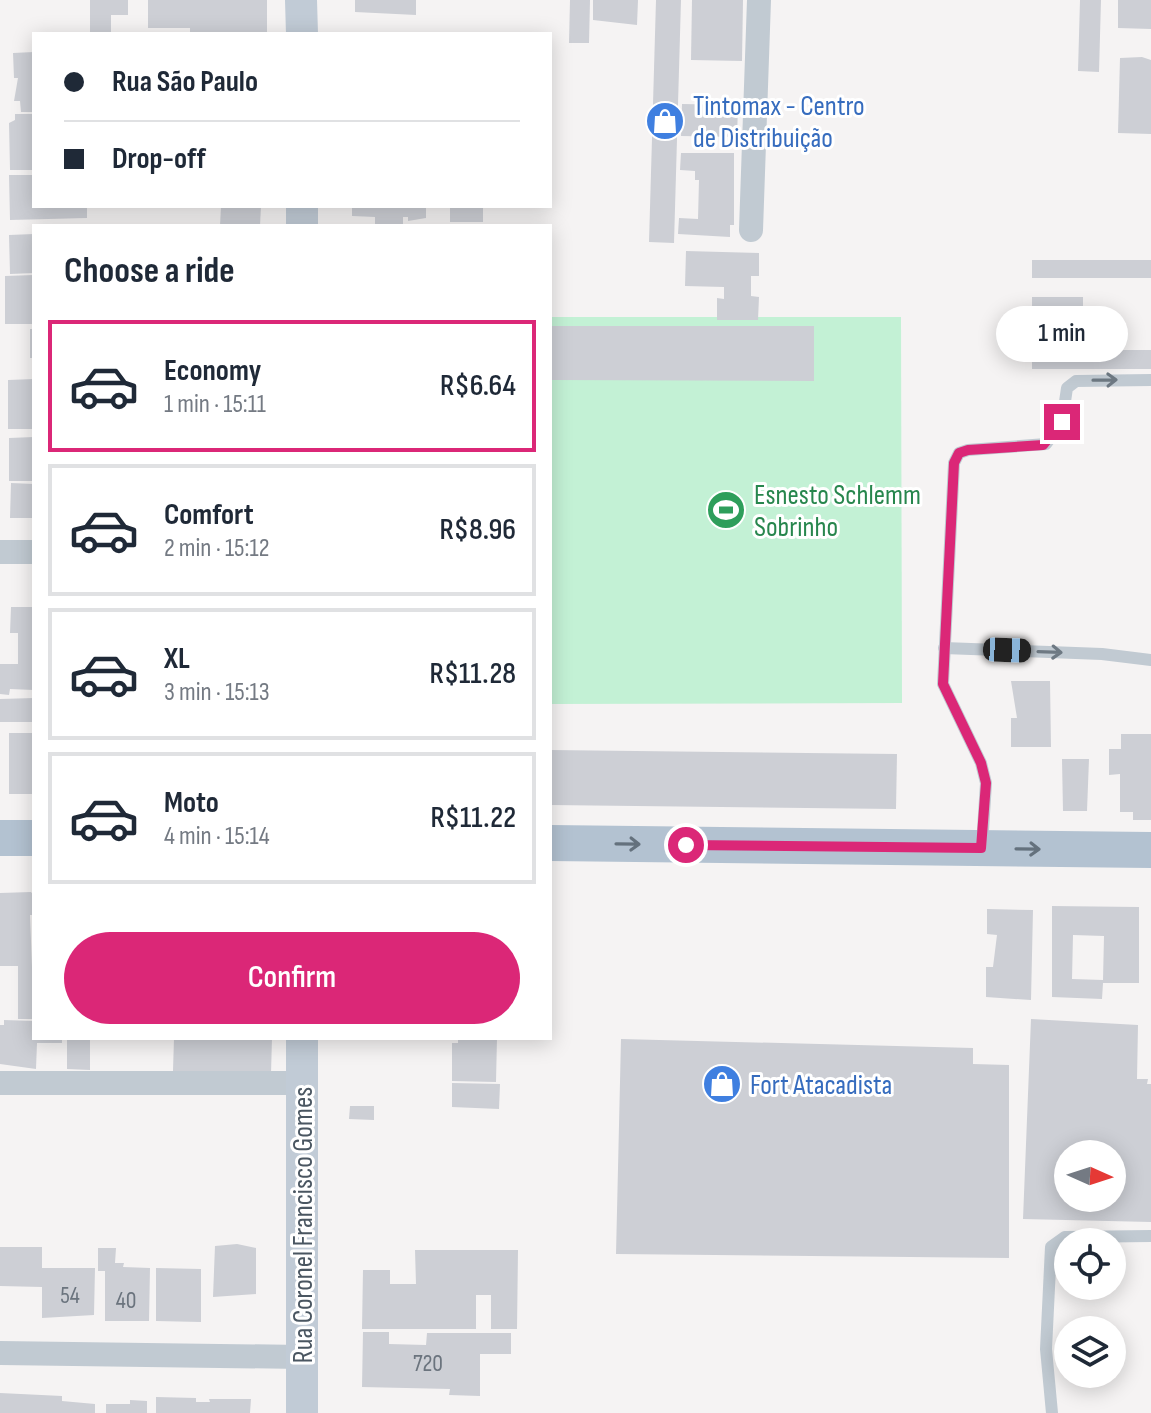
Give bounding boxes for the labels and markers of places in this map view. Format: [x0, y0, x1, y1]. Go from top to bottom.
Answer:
place label: Tintomax - Centro de Distribuição [693, 90, 865, 155]
shop icon: Tintomax - Centro de Distribuição [644, 100, 686, 142]
place label: Esnesto Schlemm Sobrinho [754, 479, 921, 544]
sports icon: Esnesto Schlemm Sobrinho [705, 489, 747, 531]
shop icon: Fort Atacadista [701, 1063, 743, 1105]
place label: Fort Atacadista [750, 1069, 892, 1102]

